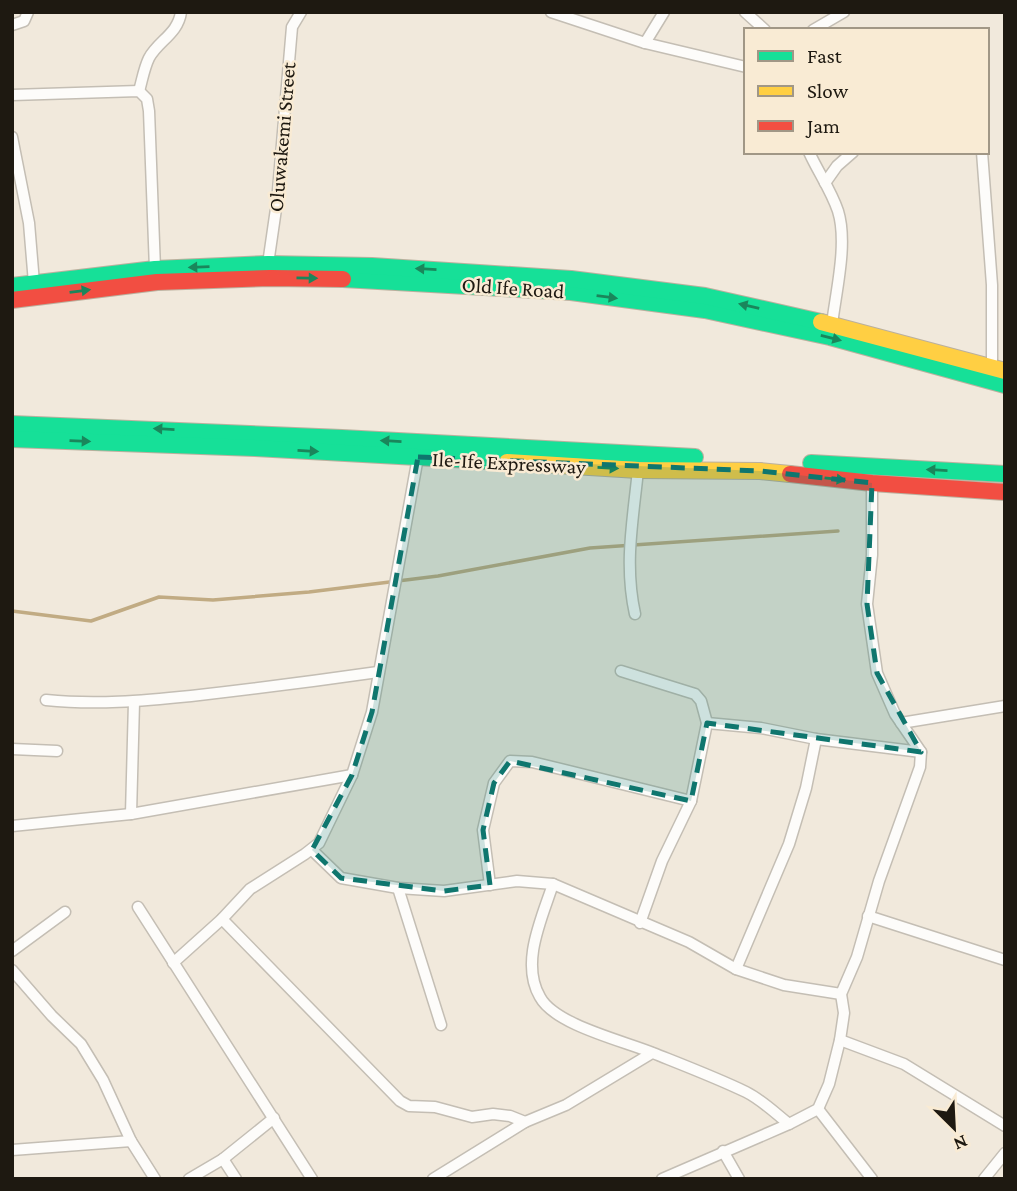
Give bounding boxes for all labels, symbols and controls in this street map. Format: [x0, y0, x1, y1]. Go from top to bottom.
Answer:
legend [744, 28, 989, 154]
text: Fast [807, 44, 843, 68]
street label: Oluwakemi Street [263, 60, 301, 213]
text: Slow [807, 79, 849, 103]
text: Jam [805, 114, 840, 138]
one-way arrow [187, 262, 209, 273]
one-way arrow [415, 263, 437, 274]
street label: Old Ife Road [461, 272, 565, 304]
one-way arrow [296, 273, 318, 284]
one-way arrow [69, 286, 91, 297]
one-way arrow [596, 292, 618, 303]
one-way arrow [738, 300, 760, 311]
one-way arrow [820, 333, 842, 344]
one-way arrow [153, 424, 175, 435]
one-way arrow [380, 435, 402, 446]
one-way arrow [70, 436, 92, 447]
one-way arrow [297, 446, 319, 457]
street label: Ile-Ife Expressway [432, 447, 587, 479]
one-way arrow [597, 463, 619, 474]
one-way arrow [925, 464, 947, 475]
one-way arrow [824, 474, 846, 485]
north arrow [919, 1093, 989, 1163]
text: N [950, 1131, 971, 1155]

